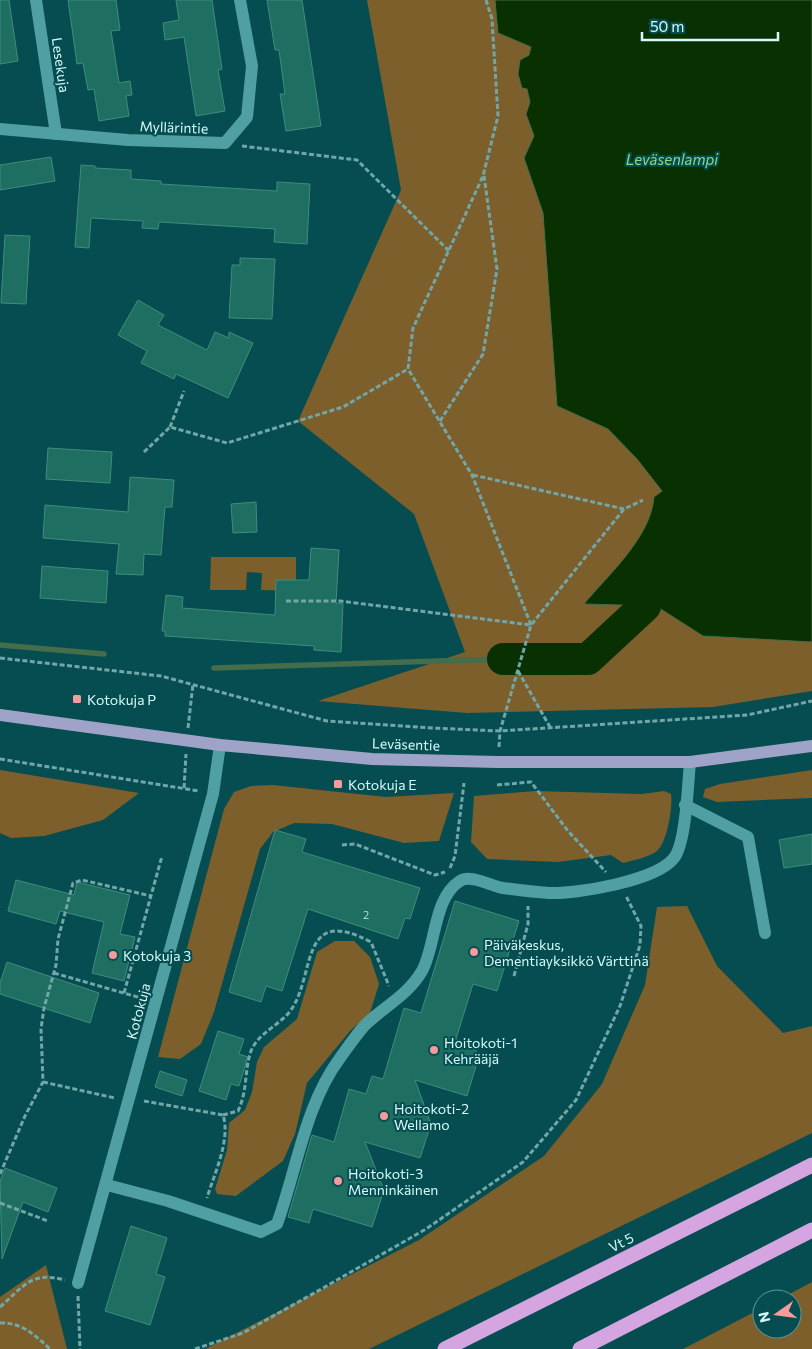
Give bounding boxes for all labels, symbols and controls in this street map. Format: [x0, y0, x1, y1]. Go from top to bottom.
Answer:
scale bar [642, 10, 778, 42]
text: 50 m [650, 17, 684, 35]
street label: Lesekuja [49, 36, 73, 94]
street label: Myllärintie [139, 117, 209, 137]
water label: Leväsenlampi [626, 150, 719, 168]
place label: Kotokuja P [87, 691, 156, 708]
marker: Kotokuja P [71, 693, 83, 705]
street label: Leväsentie [372, 734, 440, 754]
place label: Kotokuja E [348, 776, 416, 793]
marker: Kotokuja E [332, 778, 344, 790]
house number: 2 [363, 908, 369, 921]
place label: Päiväkeskus, Dementiayksikkö Värttinä [484, 936, 649, 969]
marker: Päiväkeskus, Dementiayksikkö Värttinä [468, 946, 480, 958]
place label: Kotokuja 3 [123, 947, 191, 964]
marker: Kotokuja 3 [107, 949, 119, 961]
street label: Kotokuja [122, 981, 154, 1041]
place label: Hoitokoti-1 Kehrääjä [444, 1034, 517, 1067]
marker: Hoitokoti-1 Kehrääjä [428, 1044, 440, 1056]
place label: Hoitokoti-2 Wellamo [394, 1100, 469, 1133]
marker: Hoitokoti-2 Wellamo [378, 1110, 390, 1122]
place label: Hoitokoti-3 Menninkäinen [348, 1165, 438, 1198]
marker: Hoitokoti-3 Menninkäinen [332, 1175, 344, 1187]
street label: Vt 5 [606, 1229, 636, 1255]
north arrow [752, 1289, 802, 1339]
text: N [754, 1310, 773, 1324]

